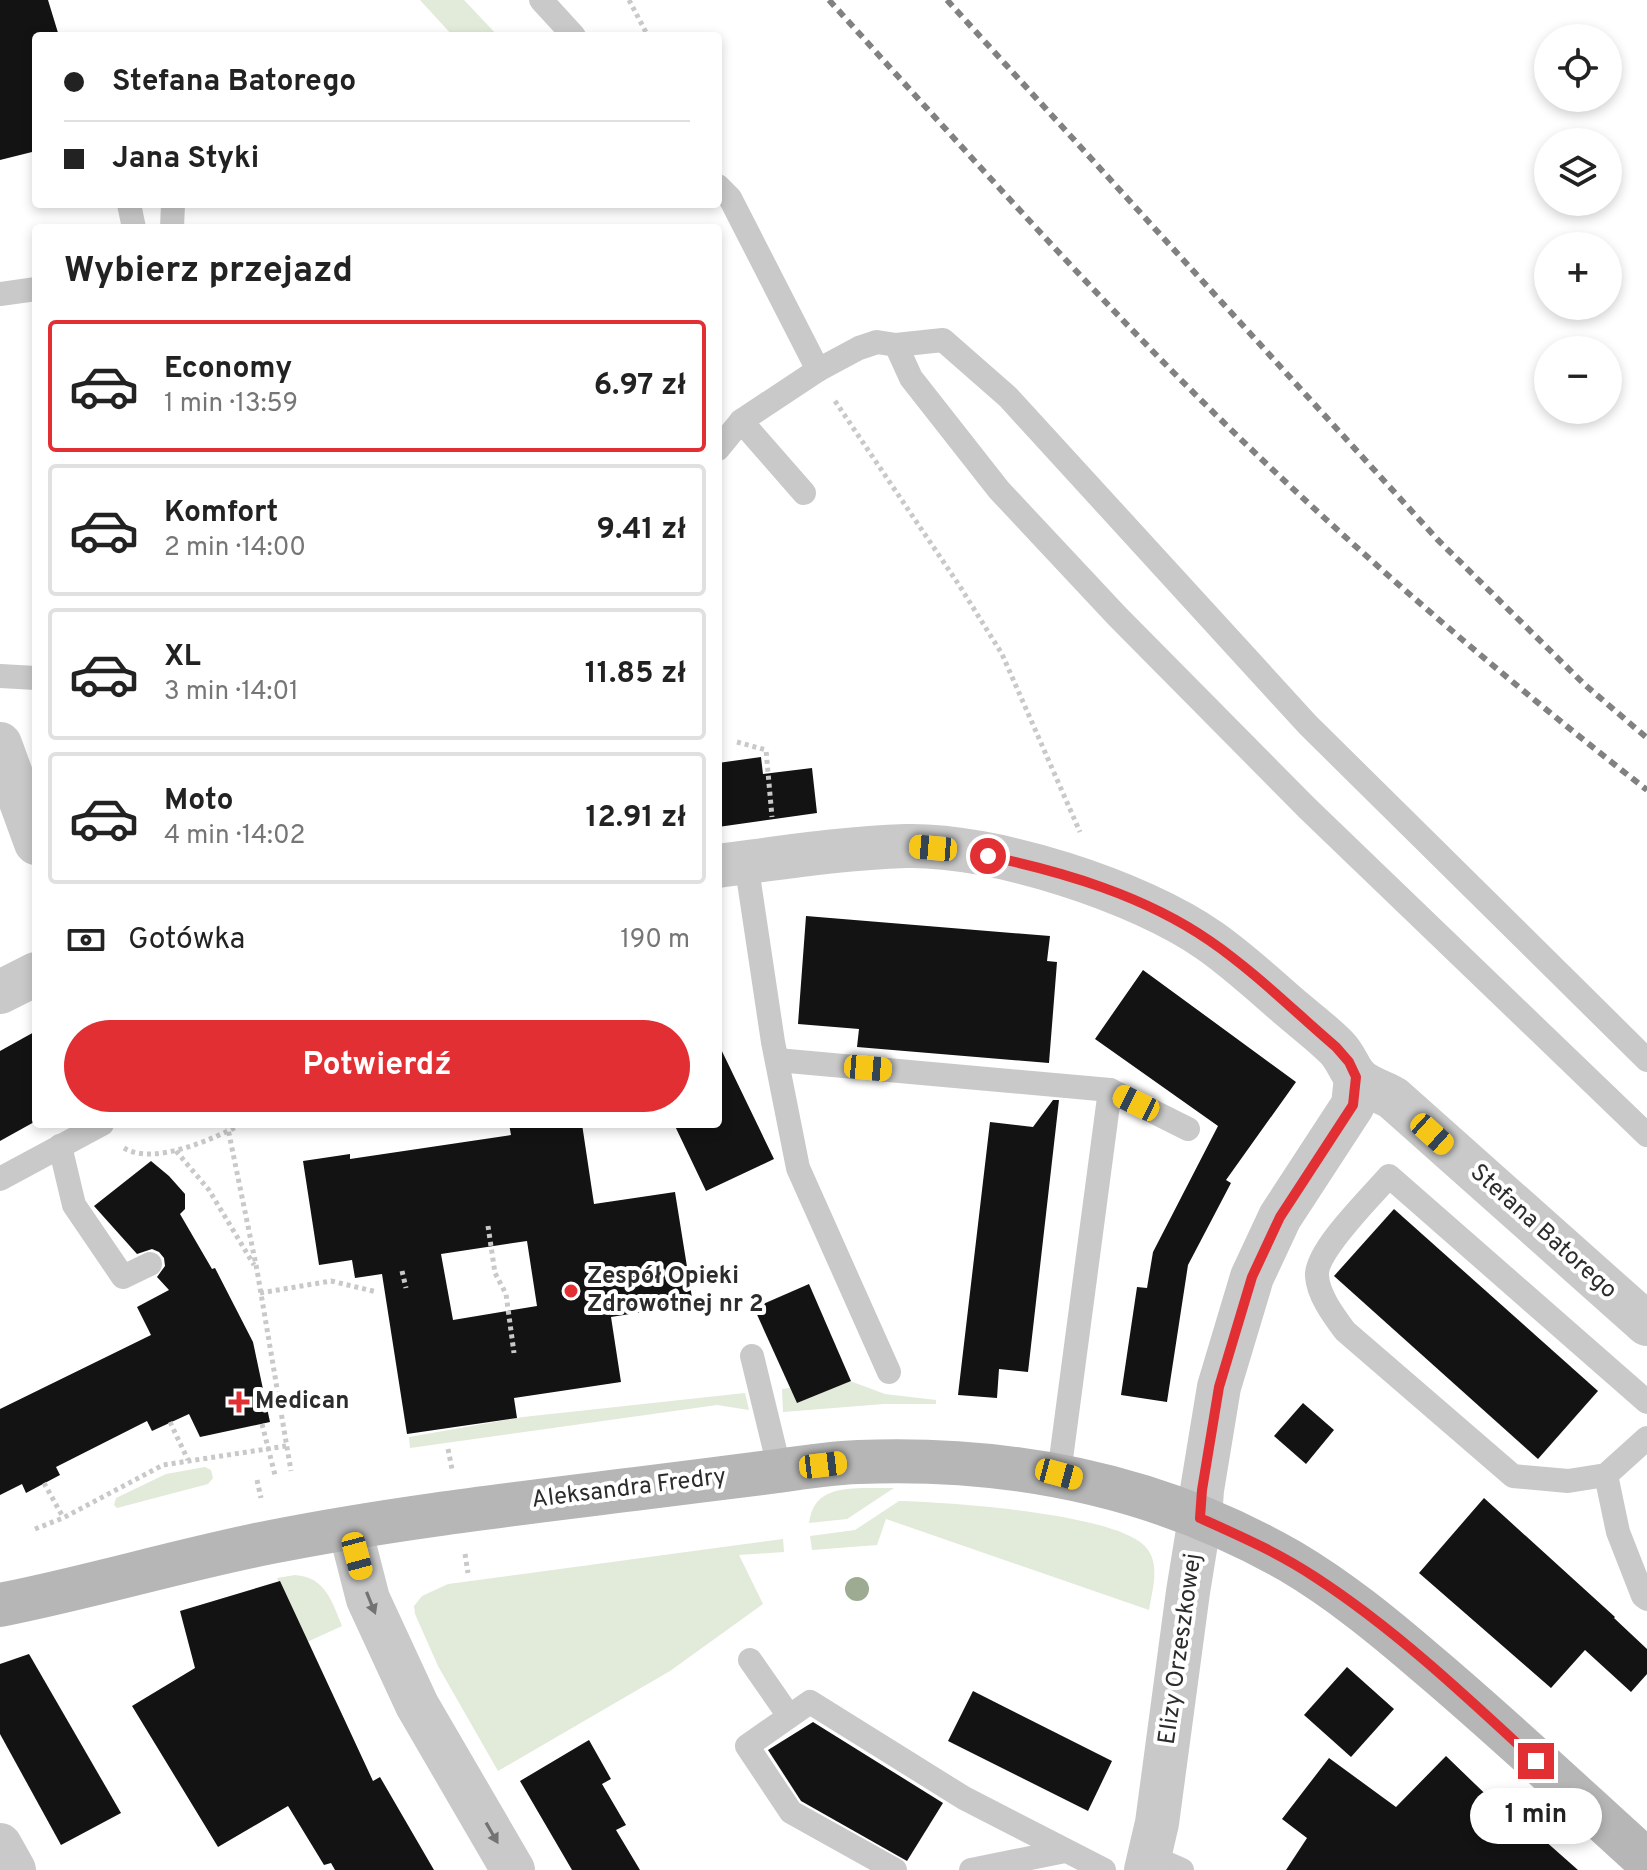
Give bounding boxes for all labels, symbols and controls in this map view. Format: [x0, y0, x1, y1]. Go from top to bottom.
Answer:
map controls [1534, 24, 1622, 424]
button: locate [1534, 24, 1622, 112]
text: Stefana Batorego [112, 64, 356, 101]
button: layers [1534, 128, 1622, 216]
text: Jana Styki [112, 141, 259, 178]
button: + [1534, 232, 1622, 320]
text: Wybierz przejazd [64, 249, 353, 295]
button: − [1534, 336, 1622, 424]
icon: car [68, 350, 140, 422]
text: Economy [164, 351, 292, 388]
text: 6.97 zł [594, 368, 686, 405]
text: 1 min · 13:59 [164, 388, 298, 421]
icon: car [68, 494, 140, 566]
text: Komfort [164, 495, 278, 532]
text: 9.41 zł [596, 512, 686, 549]
text: 2 min · 14:00 [164, 532, 306, 565]
icon: car [68, 638, 140, 710]
text: XL [164, 639, 201, 676]
text: 11.85 zł [585, 656, 686, 693]
text: 3 min · 14:01 [164, 676, 299, 709]
icon: car [68, 782, 140, 854]
text: Moto [164, 783, 234, 820]
text: 12.91 zł [585, 800, 686, 837]
text: 4 min · 14:02 [164, 820, 306, 853]
car [908, 834, 958, 862]
route start [970, 838, 1006, 874]
icon: cash [64, 918, 108, 962]
text: Gotówka [128, 922, 245, 959]
text: 190 m [620, 924, 690, 957]
button: Potwierdź [64, 1020, 690, 1112]
car [843, 1054, 893, 1082]
car [1109, 1082, 1163, 1124]
car [1406, 1109, 1458, 1159]
street label: Stefana Batorego [1463, 1158, 1623, 1306]
place label: Zespół Opieki Zdrowotnej nr 2 [587, 1262, 764, 1320]
marker: Zespół Opieki Zdrowotnej nr 2 [562, 1282, 580, 1300]
place label: Medican [255, 1387, 349, 1417]
marker: Medican [230, 1393, 248, 1411]
car [798, 1450, 848, 1480]
car [1033, 1456, 1085, 1492]
street label: Aleksandra Fredry [530, 1462, 728, 1516]
car [339, 1530, 375, 1582]
street label: Elizy Orzeszkowej [1153, 1552, 1209, 1746]
one-way arrow [365, 1592, 378, 1616]
route end [1518, 1743, 1554, 1779]
callout: 1 min [1470, 1789, 1602, 1845]
text: 1 min [1505, 1799, 1567, 1832]
one-way arrow [485, 1822, 499, 1845]

